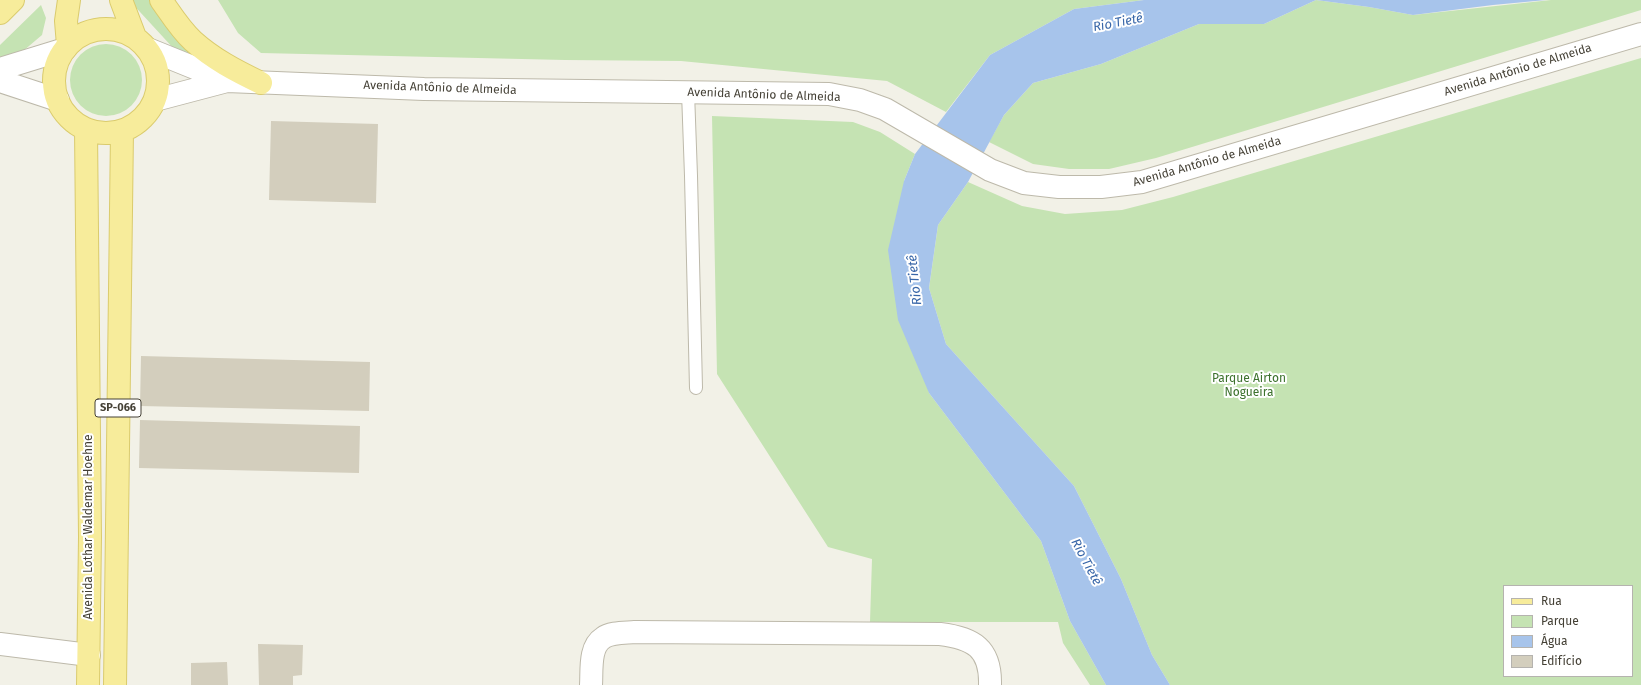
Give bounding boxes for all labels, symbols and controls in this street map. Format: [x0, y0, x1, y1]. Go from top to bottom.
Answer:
water label: Rio Tietê [1092, 11, 1144, 35]
street label: Avenida Antônio de Almeida [1443, 41, 1593, 99]
street label: Avenida Antônio de Almeida [363, 78, 517, 98]
street label: Avenida Antônio de Almeida [687, 85, 841, 105]
street label: Avenida Antônio de Almeida [1131, 134, 1283, 190]
water label: Rio Tietê [905, 254, 925, 306]
park label: Parque Airton Nogueira [1212, 372, 1286, 400]
road number: SP-066 [95, 399, 141, 417]
street label: Avenida Lothar Waldemar Hoehne [82, 434, 96, 620]
water label: Rio Tietê [1067, 536, 1105, 588]
legend [1503, 585, 1633, 677]
text: Rua [1541, 594, 1562, 608]
text: Parque [1541, 614, 1579, 628]
text: Água [1541, 634, 1568, 648]
text: Edifício [1541, 654, 1582, 668]

